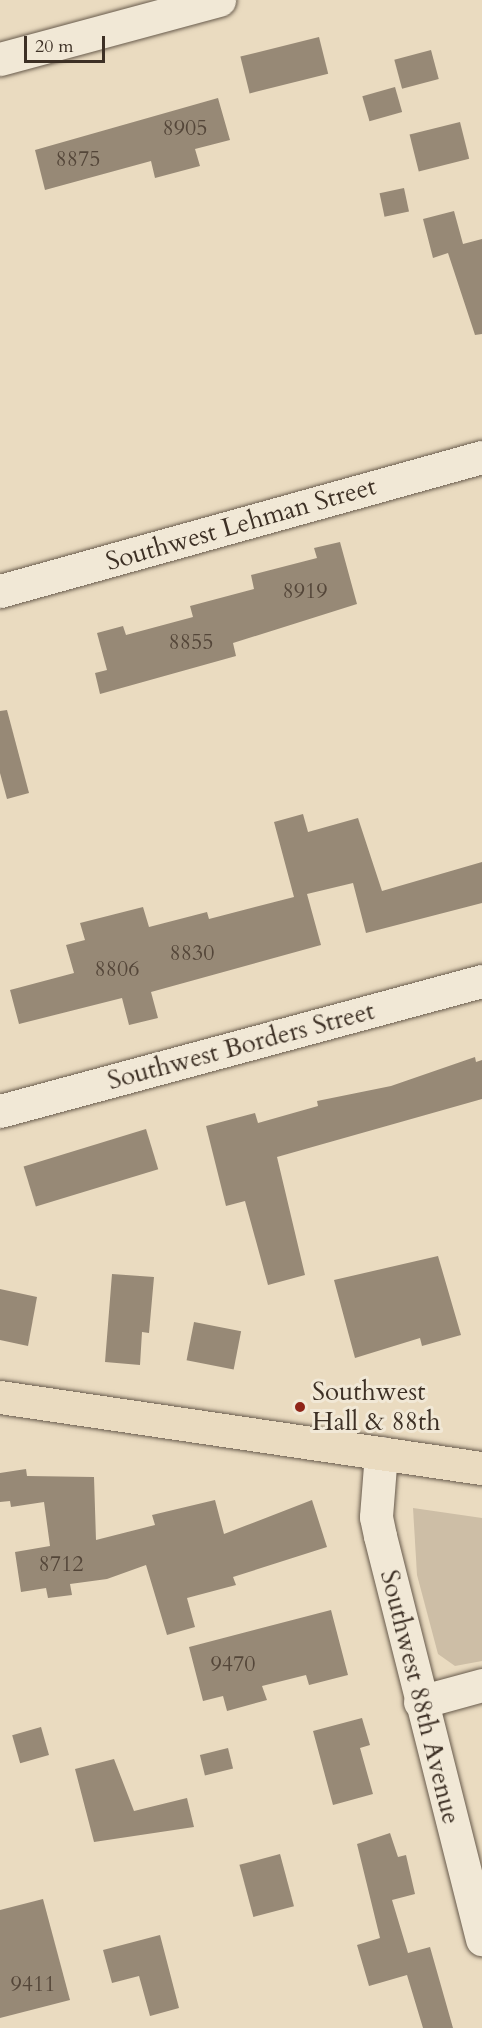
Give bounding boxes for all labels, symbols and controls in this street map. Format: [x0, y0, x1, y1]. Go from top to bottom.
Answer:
scale bar [27, 24, 108, 62]
text: 20 m [35, 34, 74, 59]
house number: 8905 [162, 116, 208, 142]
house number: 8875 [55, 147, 101, 173]
street label: Southwest Lehman Street [102, 470, 380, 578]
house number: 8919 [282, 579, 328, 605]
house number: 8855 [168, 630, 214, 656]
house number: 8830 [169, 941, 215, 967]
house number: 8806 [94, 957, 140, 983]
street label: Southwest Borders Street [104, 995, 378, 1097]
place label: Southwest Hall & 88th [312, 1376, 441, 1438]
marker: Southwest Hall & 88th [293, 1400, 307, 1414]
house number: 8712 [38, 1552, 84, 1578]
street label: Southwest 88th Avenue [373, 1567, 467, 1827]
house number: 9470 [210, 1652, 256, 1678]
house number: 9411 [10, 1972, 56, 1998]

